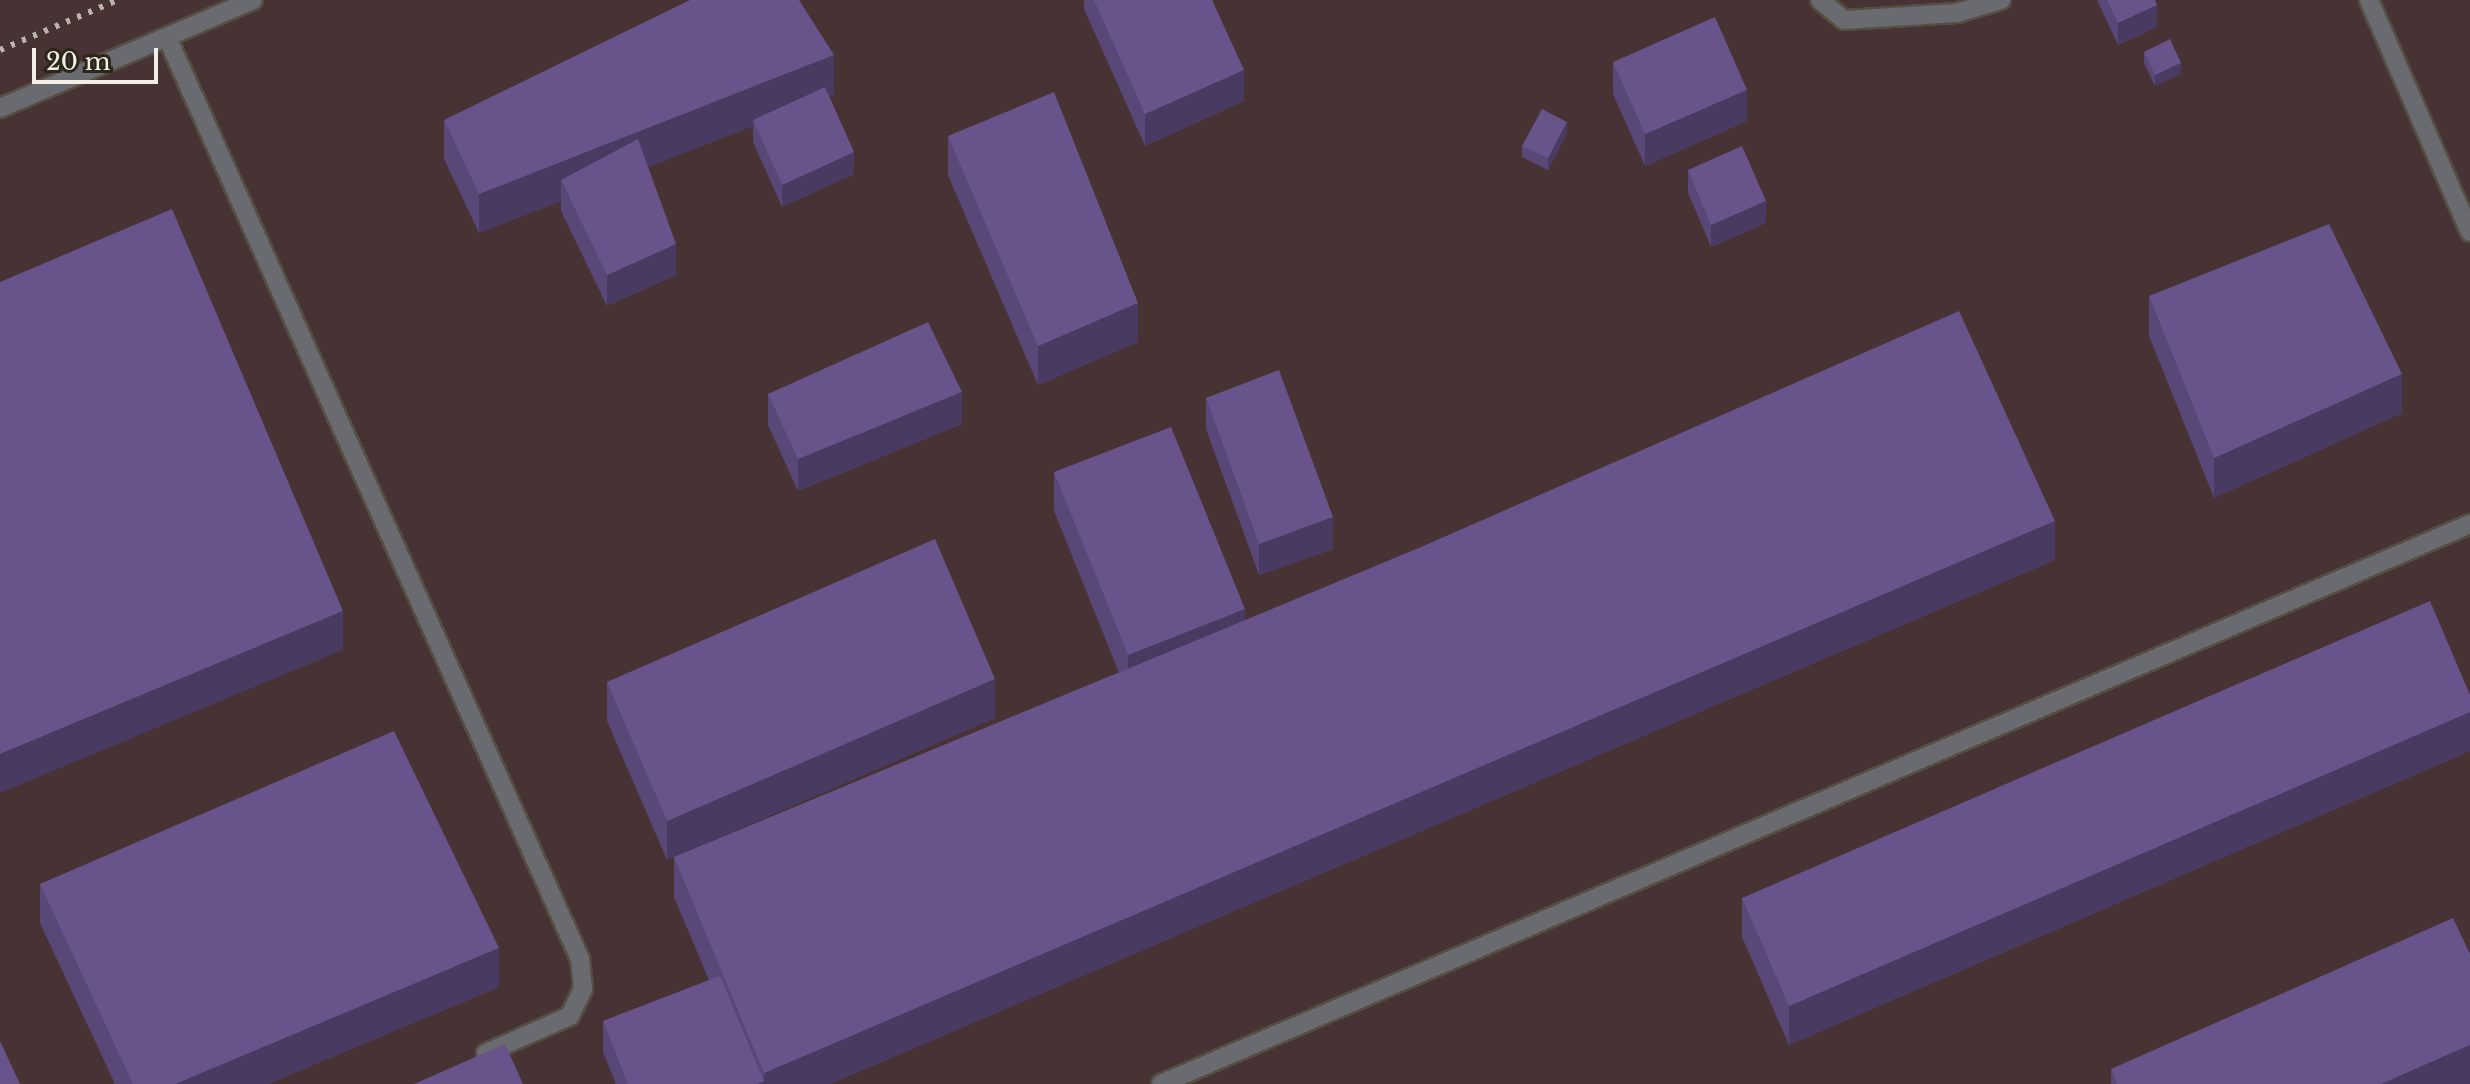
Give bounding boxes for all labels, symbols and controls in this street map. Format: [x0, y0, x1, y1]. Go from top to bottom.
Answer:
scale bar [36, 32, 162, 82]
text: 20 m [46, 47, 111, 76]

